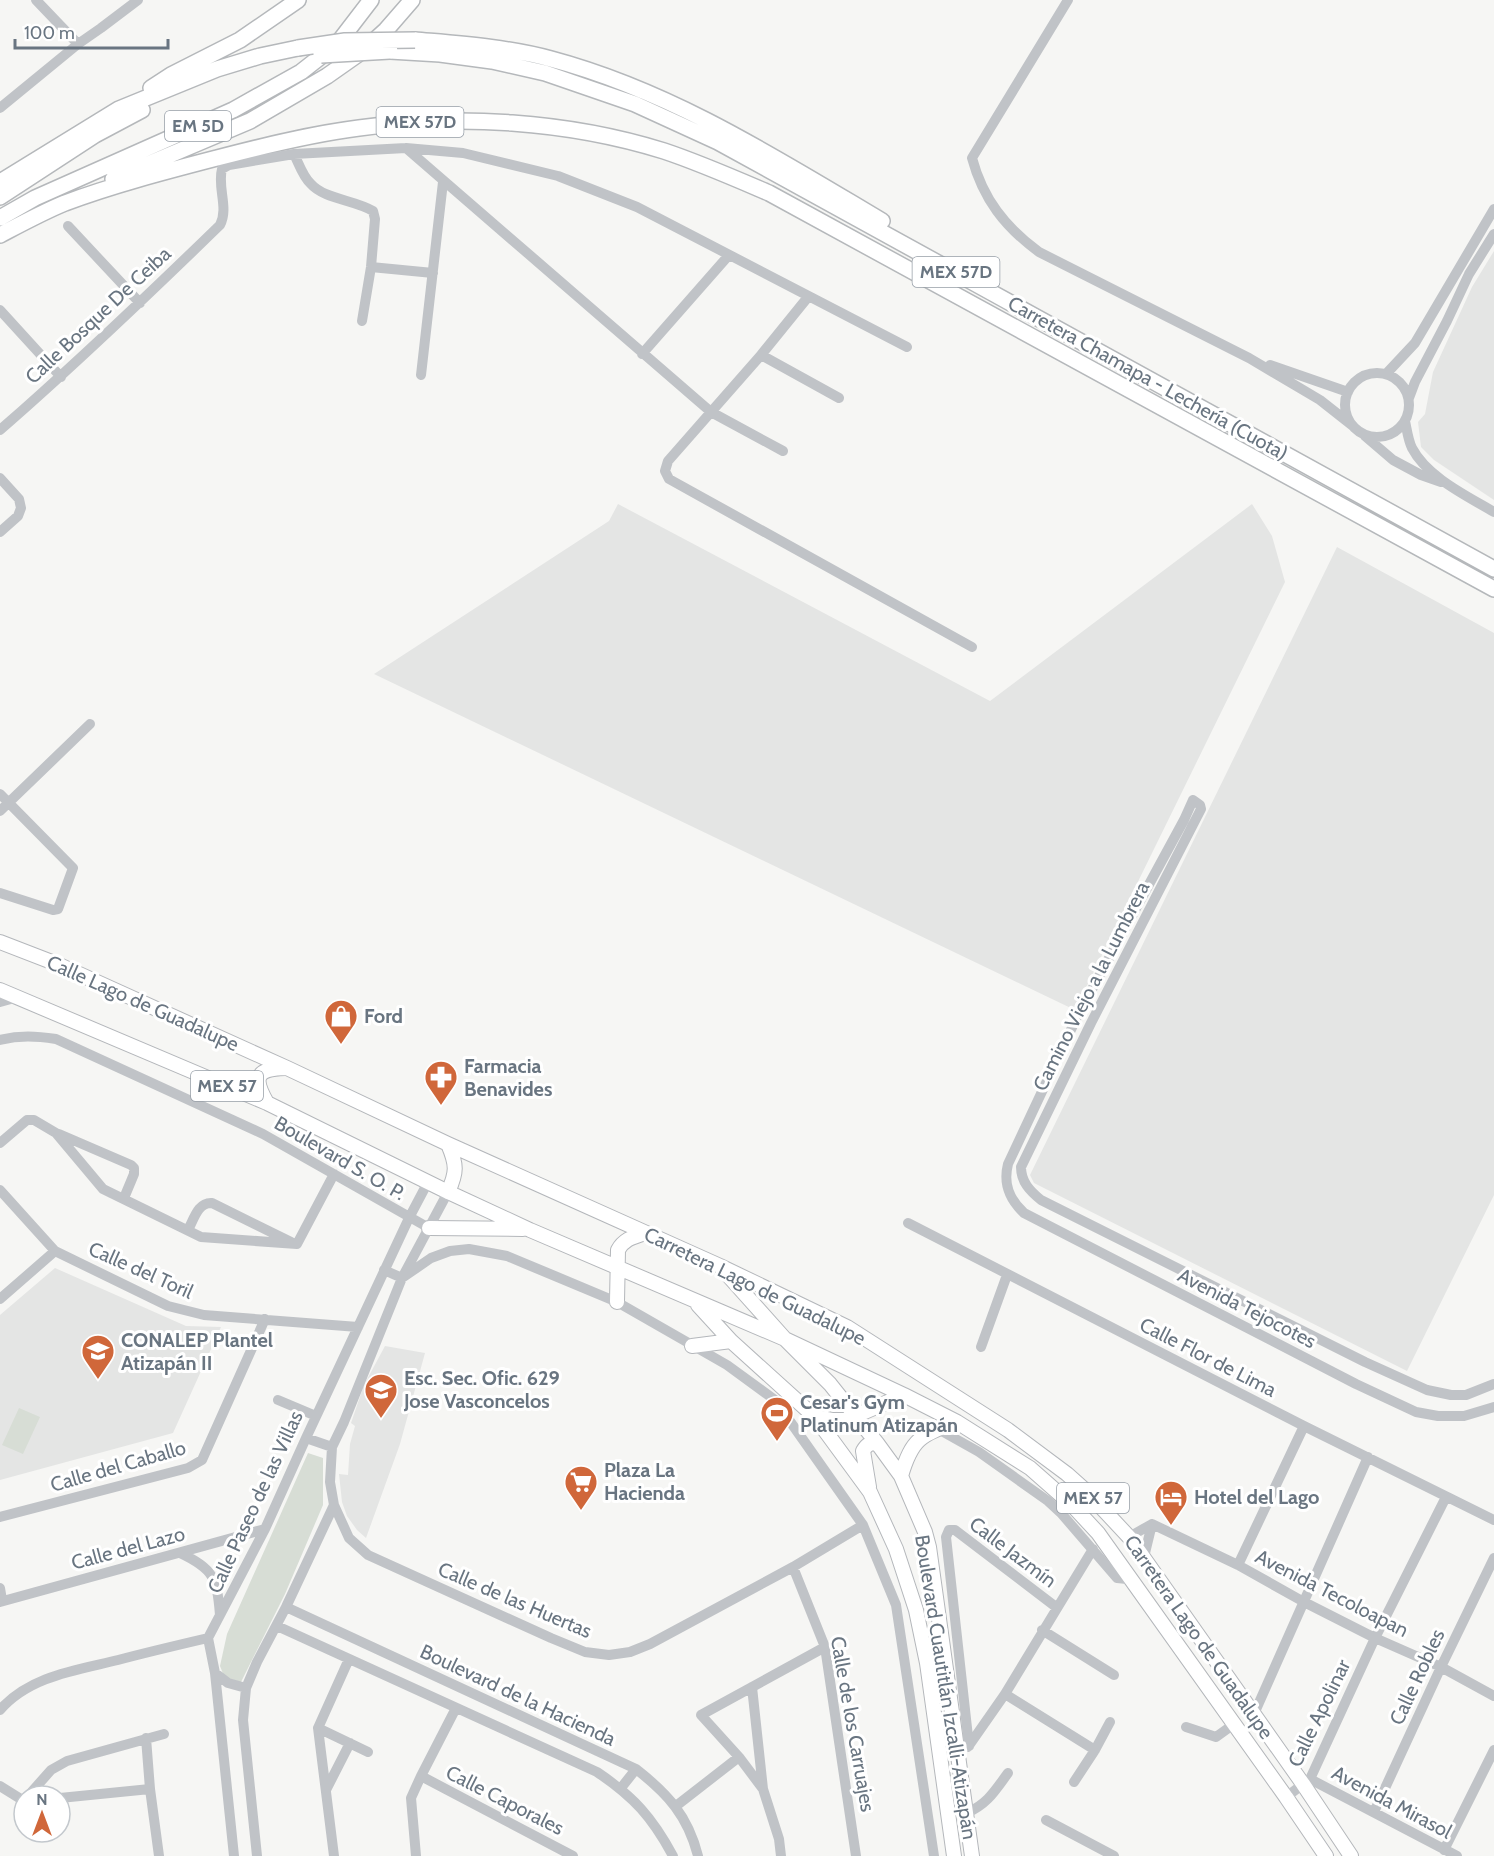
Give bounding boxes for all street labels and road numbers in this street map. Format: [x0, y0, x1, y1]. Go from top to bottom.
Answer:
road number: MEX 57D [376, 107, 464, 137]
road number: EM 5D [165, 111, 231, 141]
street label: Calle Bosque De Ceiba [20, 241, 176, 389]
road number: MEX 57D [912, 257, 1000, 287]
street label: Carretera Chamapa - Lechería (Cuota) [1004, 291, 1292, 465]
street label: Camino Viejo a la Lumbrera [1028, 877, 1154, 1095]
street label: Calle Lago de Guadalupe [43, 950, 243, 1056]
road number: MEX 57 [191, 1071, 263, 1101]
street label: Boulevard S. O. P. [270, 1111, 410, 1205]
street label: Carretera Lago de Guadalupe [640, 1222, 870, 1350]
street label: Calle del Toril [85, 1236, 197, 1304]
street label: Avenida Tejocotes [1174, 1263, 1320, 1353]
street label: Calle Flor de Lima [1136, 1312, 1281, 1402]
street label: Calle Paseo de las Villas [202, 1407, 308, 1597]
street label: Calle del Caballo [48, 1435, 188, 1497]
road number: MEX 57 [1057, 1483, 1129, 1513]
street label: Calle Jazmín [965, 1511, 1061, 1593]
street label: Calle del Lazo [69, 1521, 187, 1575]
street label: Carretera Lago de Guadalupe [1119, 1530, 1279, 1744]
street label: Boulevard Cuautitlán Izcalli-Atizapán [910, 1533, 982, 1841]
street label: Avenida Tecoloapan [1251, 1544, 1413, 1642]
street label: Calle de las Huertas [435, 1557, 595, 1643]
street label: Calle Robles [1384, 1625, 1450, 1729]
street label: Calle de los Carruajes [826, 1634, 880, 1814]
street label: Boulevard de la Hacienda [416, 1639, 620, 1751]
street label: Calle Apolinar [1283, 1655, 1356, 1771]
street label: Calle Caporales [442, 1760, 568, 1840]
street label: Avenida Mirasol [1328, 1760, 1456, 1844]

